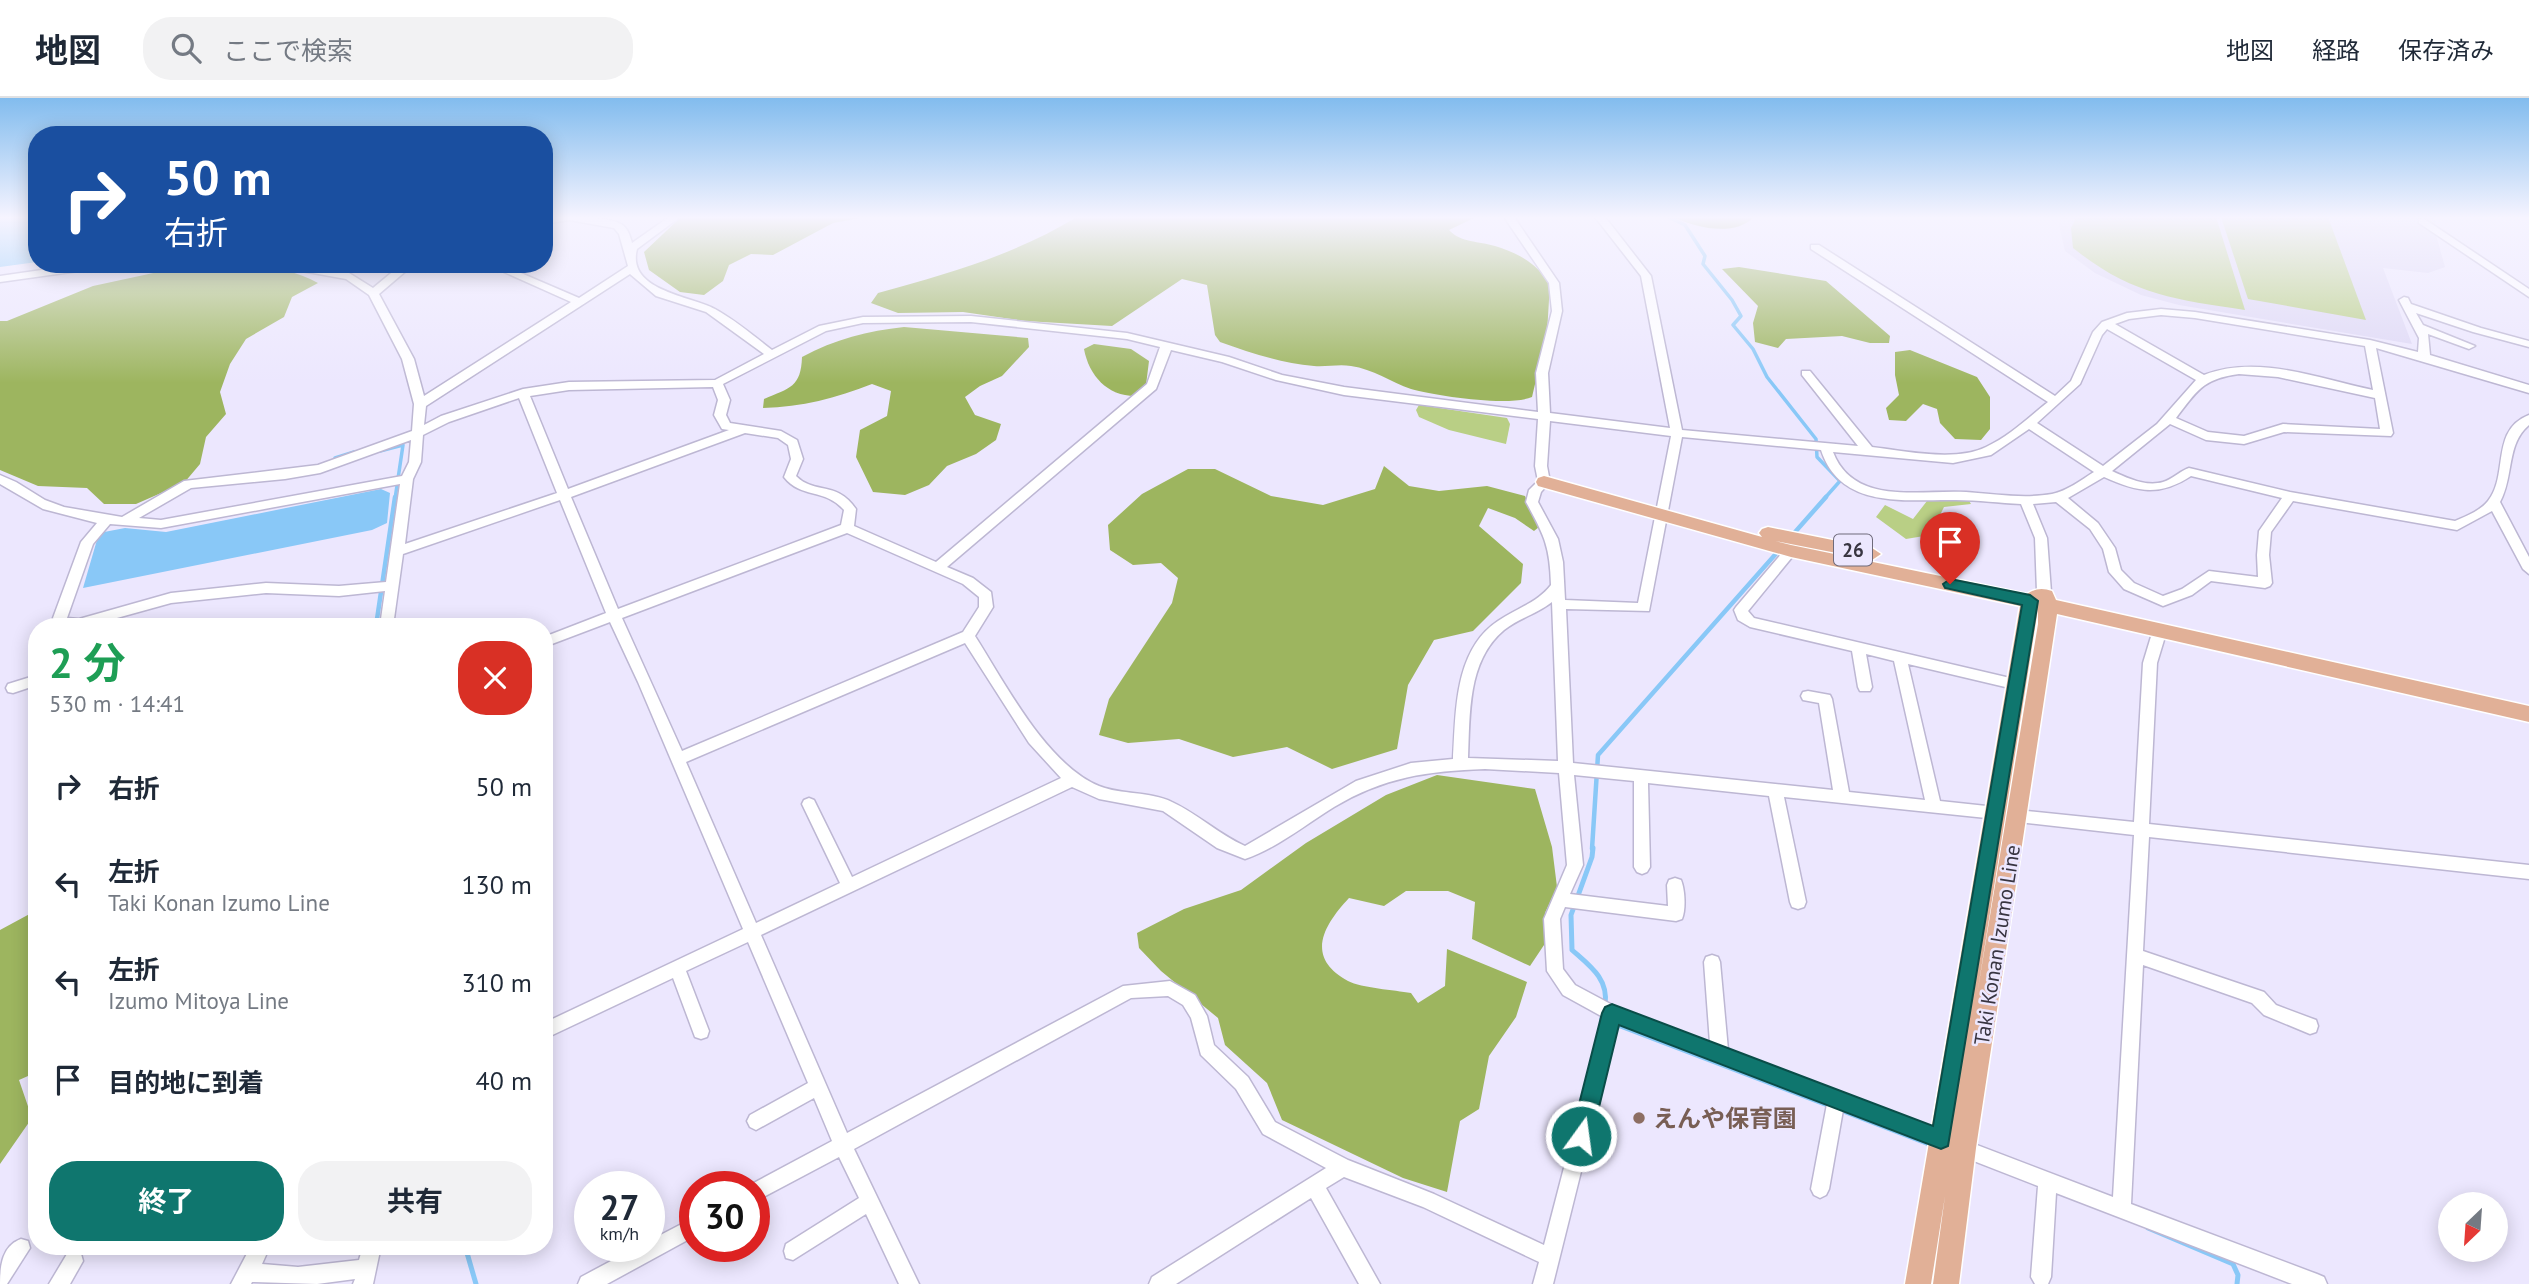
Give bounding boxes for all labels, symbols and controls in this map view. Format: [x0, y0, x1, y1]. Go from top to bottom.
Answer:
search box [143, 17, 633, 80]
text: 地図 [35, 28, 101, 71]
icon: search [167, 29, 205, 67]
text: ここで検索 [223, 34, 353, 67]
text: 地図 [2226, 35, 2274, 66]
text: 経路 [2312, 35, 2360, 66]
text: 保存済み [2398, 35, 2494, 66]
text: 50 m [164, 145, 271, 209]
icon: right [49, 154, 140, 245]
text: 右折 [164, 211, 228, 253]
pin [1920, 512, 1980, 584]
icon: arrive [1931, 523, 1969, 561]
road number: 26 [1834, 534, 1872, 565]
text: 2 分 [49, 635, 125, 690]
button: close [458, 641, 532, 715]
text: 530 m · 14:41 [49, 689, 185, 718]
icon: right [49, 767, 87, 805]
text: 50 m [476, 770, 532, 803]
text: 右折 [108, 772, 160, 805]
street label: Taki Konan Izumo Line [1968, 843, 2026, 1047]
text: 左折 [108, 855, 160, 888]
icon: left [49, 865, 87, 903]
text: 130 m [461, 868, 532, 901]
text: Taki Konan Izumo Line [108, 888, 330, 917]
text: 左折 [108, 953, 160, 986]
icon: left [49, 963, 87, 1001]
text: 310 m [461, 966, 532, 999]
text: Izumo Mitoya Line [108, 986, 289, 1015]
icon: arrive [49, 1061, 87, 1099]
text: 40 m [476, 1064, 532, 1097]
text: 目的地に到着 [108, 1066, 264, 1099]
position arrow [1544, 1099, 1618, 1173]
place label: えんや保育園 [1653, 1103, 1797, 1134]
marker: えんや保育園 [1631, 1110, 1647, 1126]
button: 終了 [49, 1161, 284, 1241]
button: 共有 [298, 1161, 532, 1241]
speed limit sign: 30 [679, 1171, 770, 1262]
text: 27 [600, 1184, 639, 1230]
north arrow [2438, 1192, 2508, 1262]
map controls [2438, 1192, 2508, 1262]
text: km/h [600, 1222, 639, 1245]

